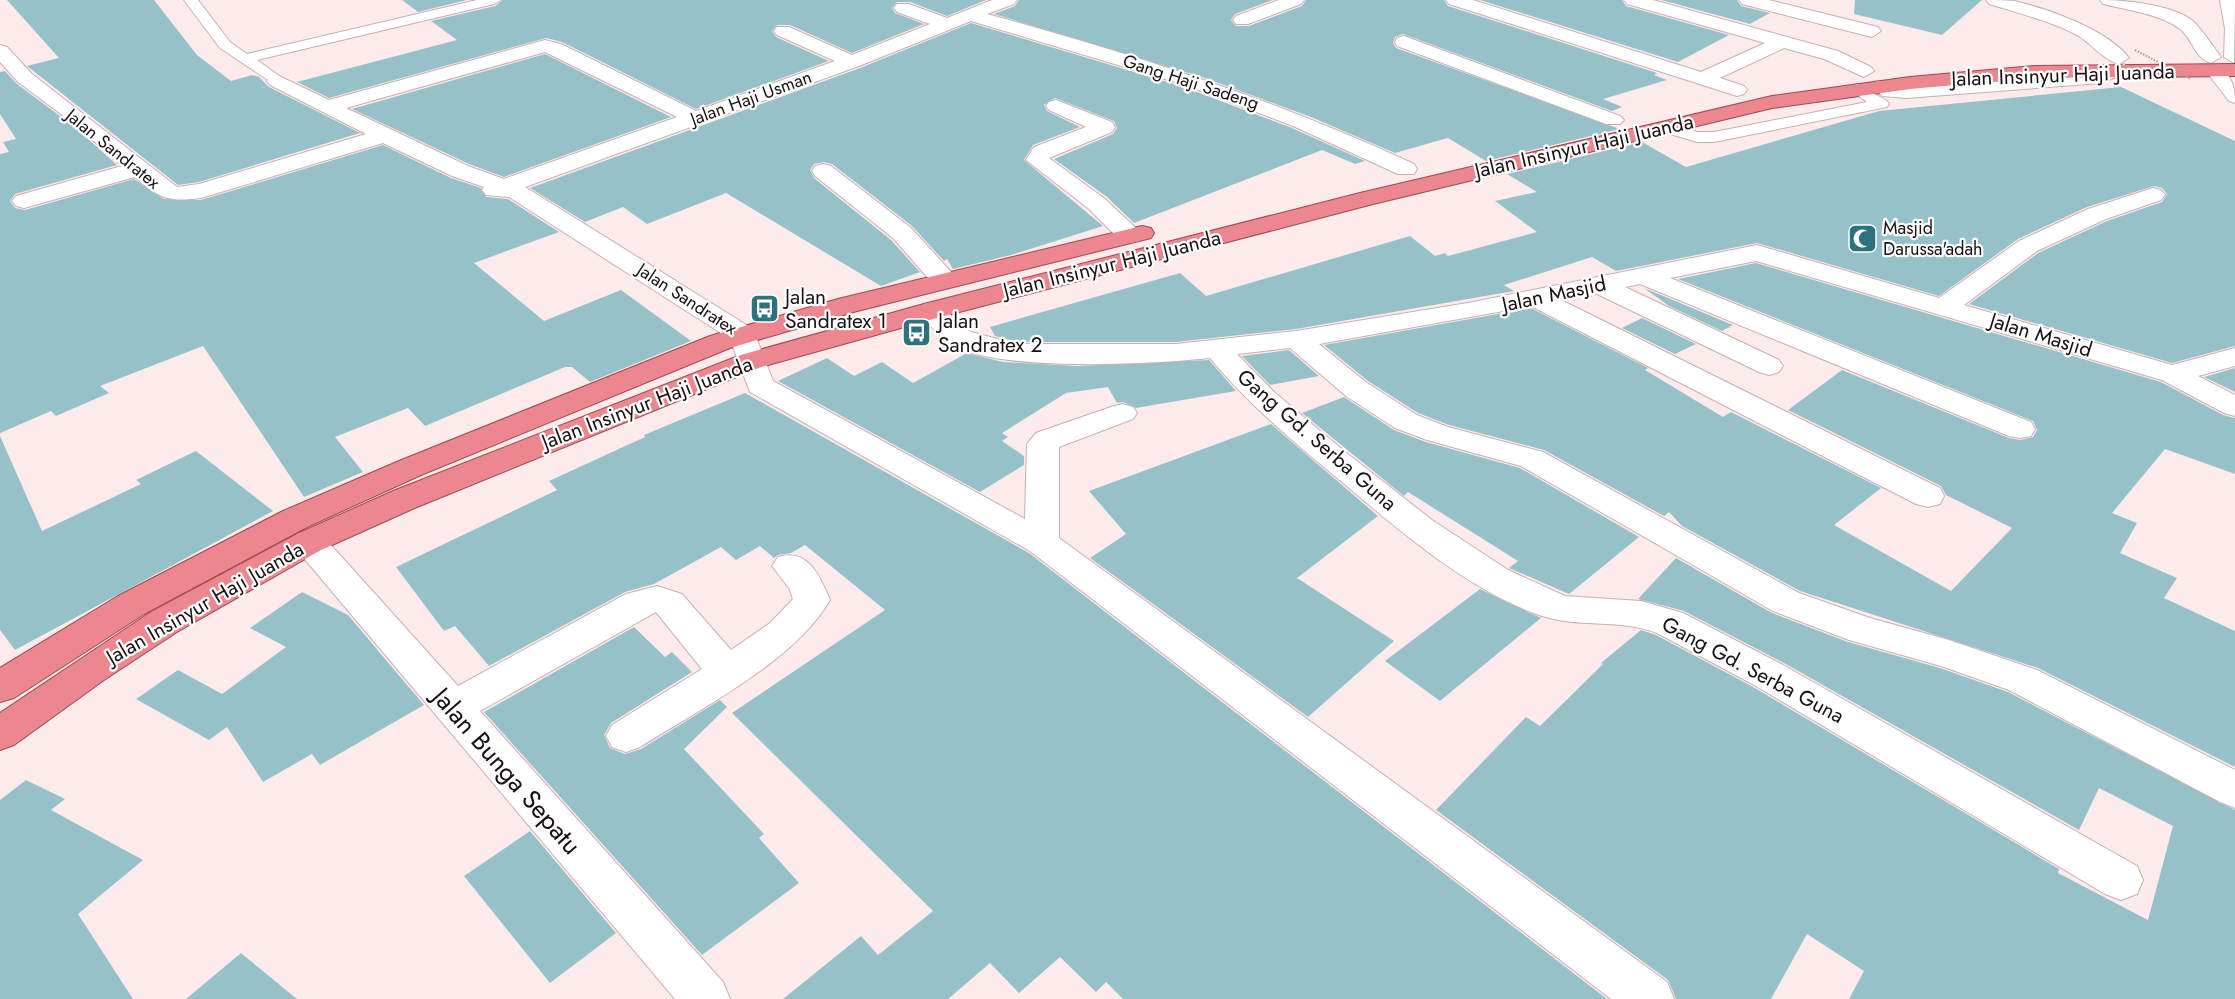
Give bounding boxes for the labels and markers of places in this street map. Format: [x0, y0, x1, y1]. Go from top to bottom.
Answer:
place label: Masjid Darussa'adah [1883, 215, 1983, 262]
mosque icon: Masjid Darussa'adah [1846, 222, 1878, 254]
place label: Jalan Sandratex 1 [782, 282, 887, 336]
bus stop icon: Jalan Sandratex 1 [748, 293, 780, 325]
place label: Jalan Sandratex 2 [935, 306, 1043, 360]
bus stop icon: Jalan Sandratex 2 [901, 317, 933, 349]

